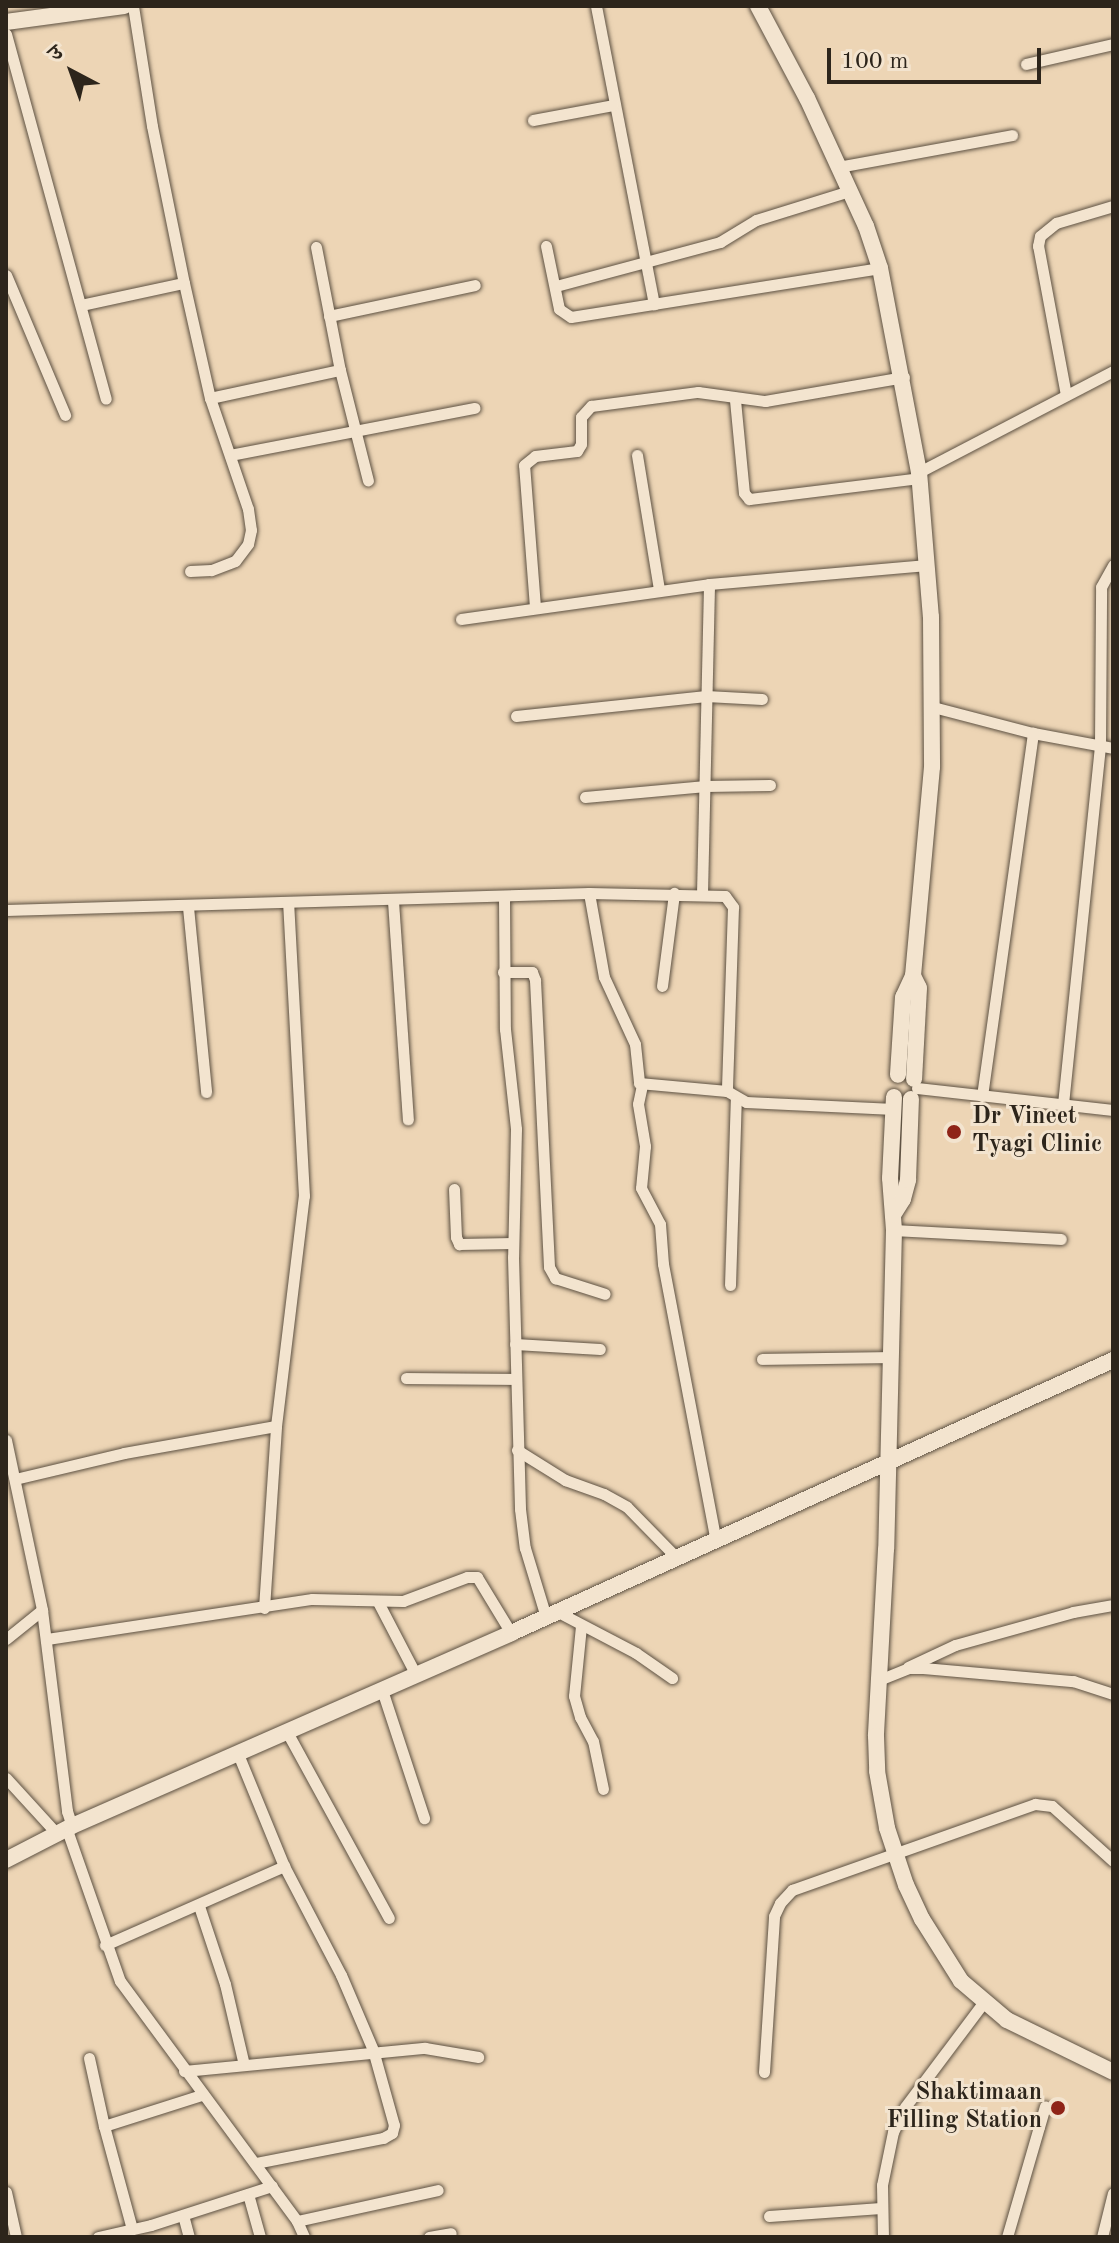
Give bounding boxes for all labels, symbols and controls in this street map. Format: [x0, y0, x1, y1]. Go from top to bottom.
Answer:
north arrow [32, 32, 112, 112]
scale bar [831, 32, 1045, 82]
text: उ [45, 42, 68, 66]
text: 100 m [841, 50, 909, 74]
place label: Dr Vineet Tyagi Clinic [972, 1104, 1102, 1160]
marker: Dr Vineet Tyagi Clinic [943, 1121, 965, 1143]
place label: Shaktimaan Filling Station [886, 2080, 1042, 2136]
marker: Shaktimaan Filling Station [1049, 2099, 1067, 2117]

